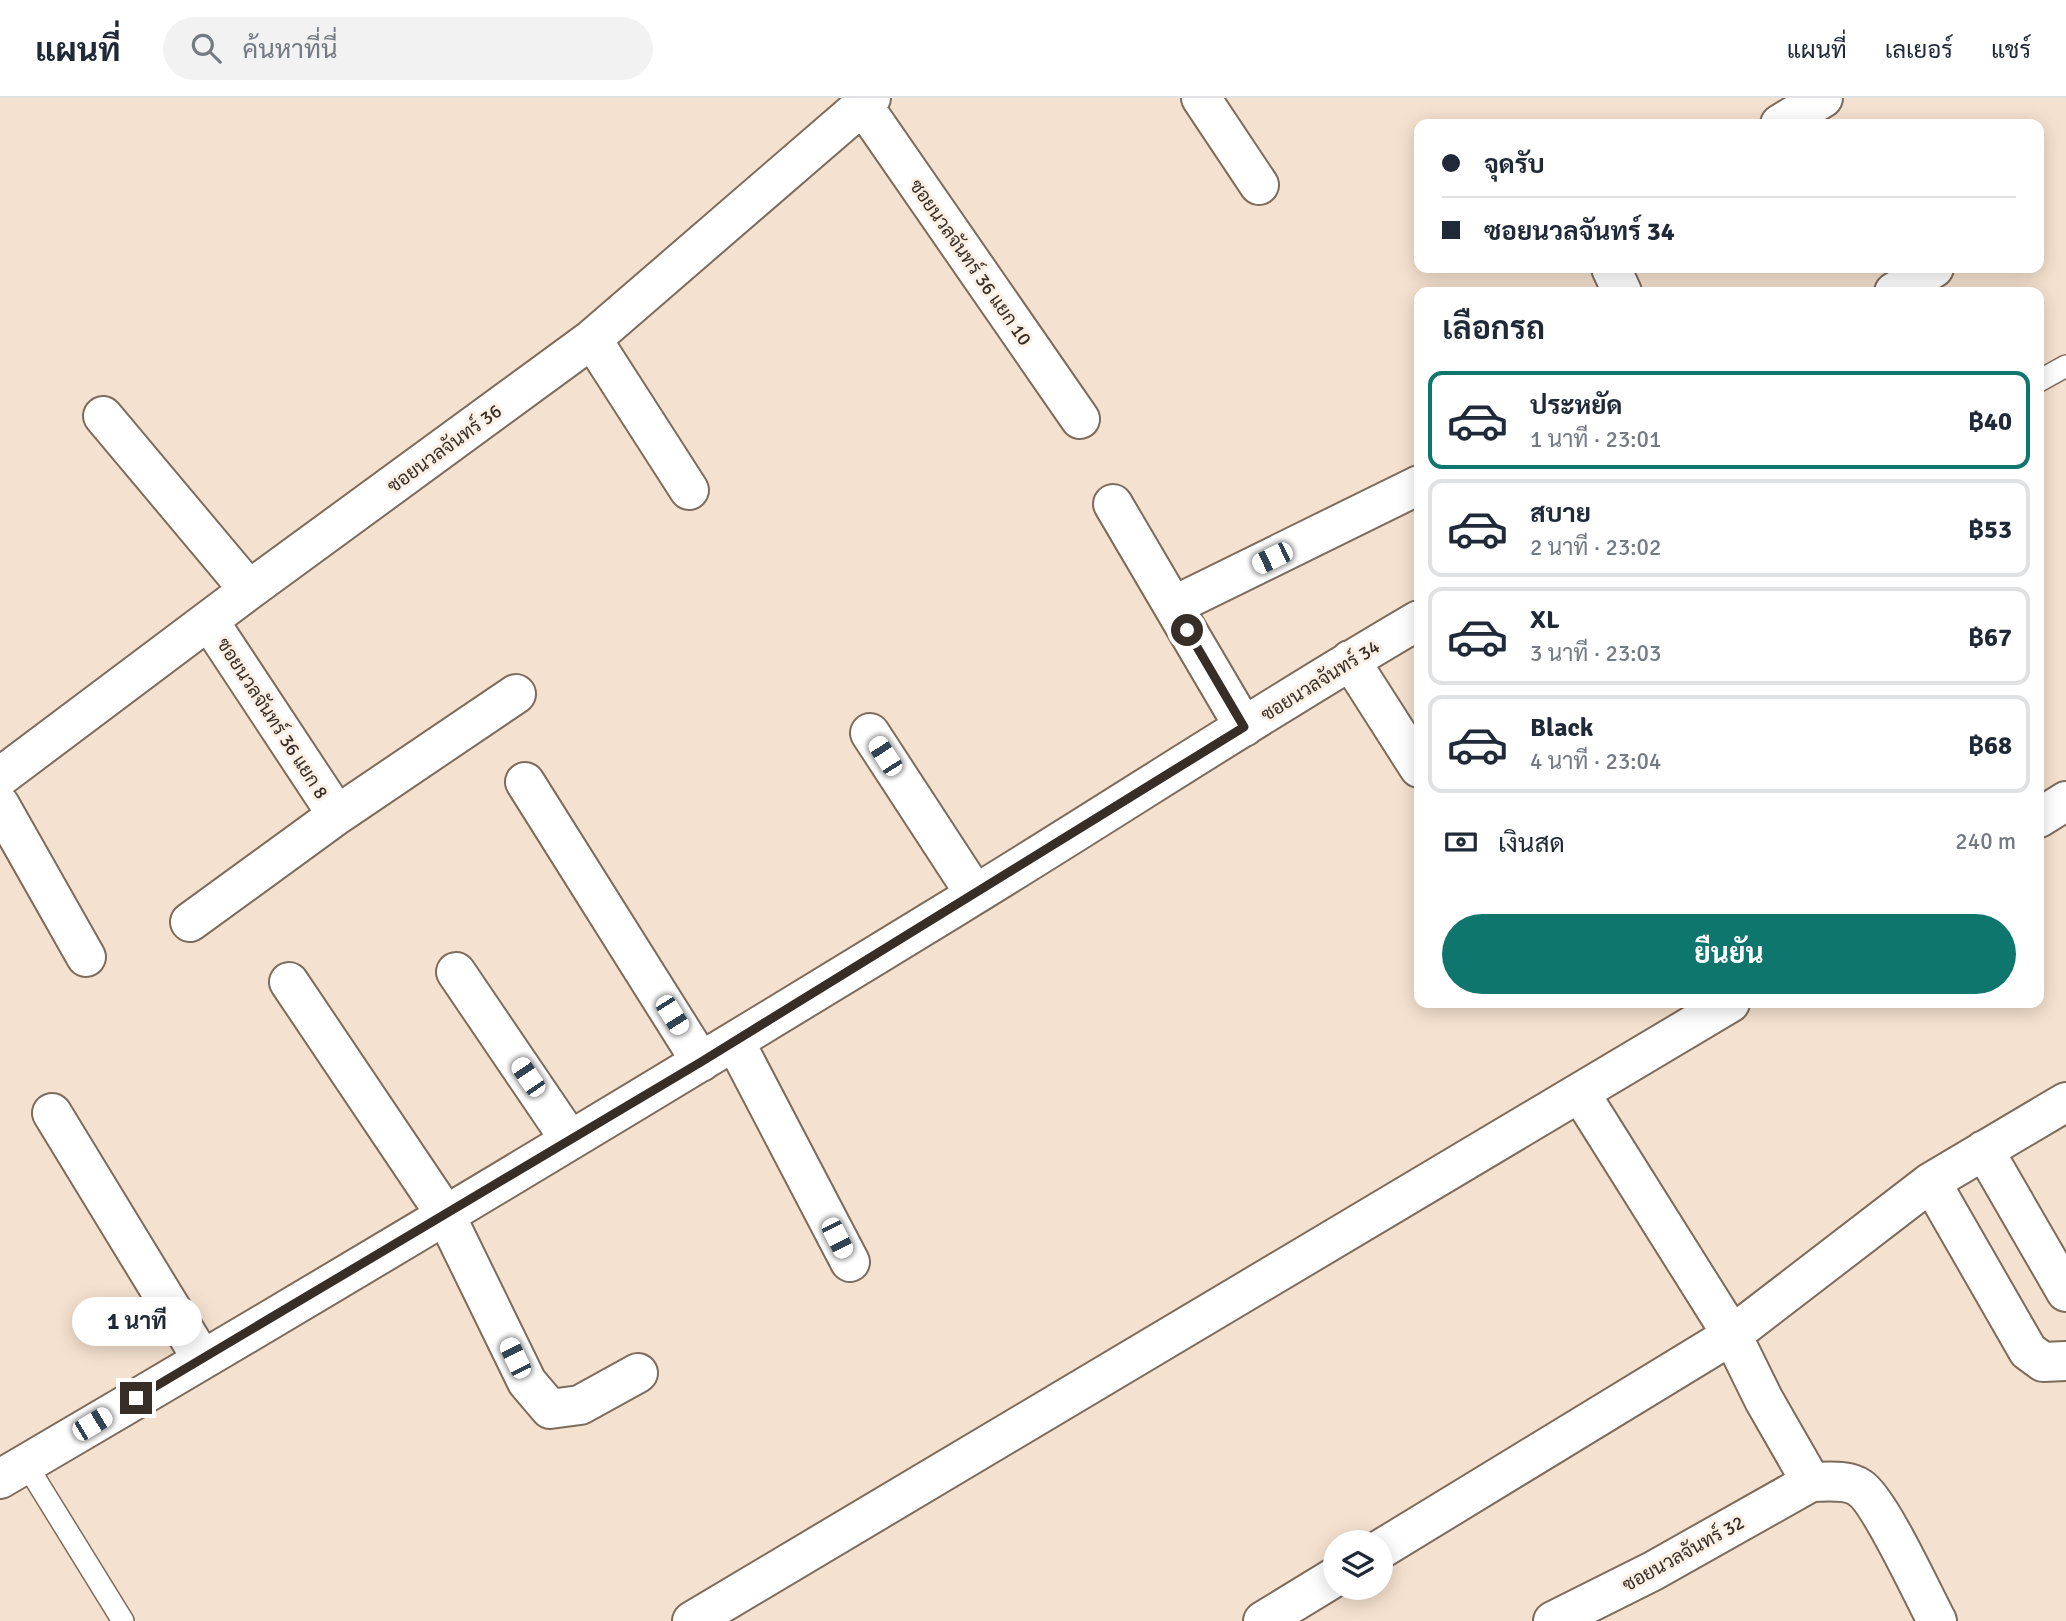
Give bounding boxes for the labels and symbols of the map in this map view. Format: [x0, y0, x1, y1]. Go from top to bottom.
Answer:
street label: ซอยนวลจันทร์ 36 แยก 10 [904, 174, 1037, 350]
street label: ซอยนวลจันทร์ 36 [382, 398, 507, 498]
car [1249, 539, 1296, 577]
route start [1171, 614, 1203, 646]
street label: ซอยนวลจันทร์ 36 แยก 8 [211, 633, 334, 804]
street label: ซอยนวลจันทร์ 34 [1256, 634, 1384, 727]
car [865, 733, 906, 779]
car [652, 992, 693, 1038]
car [508, 1054, 549, 1100]
car [819, 1215, 856, 1261]
callout: 1 นาที [71, 1296, 201, 1346]
car [497, 1335, 534, 1381]
route end [120, 1382, 152, 1414]
car [69, 1404, 116, 1444]
street label: ซอยนวลจันทร์ 32 [1618, 1510, 1749, 1597]

